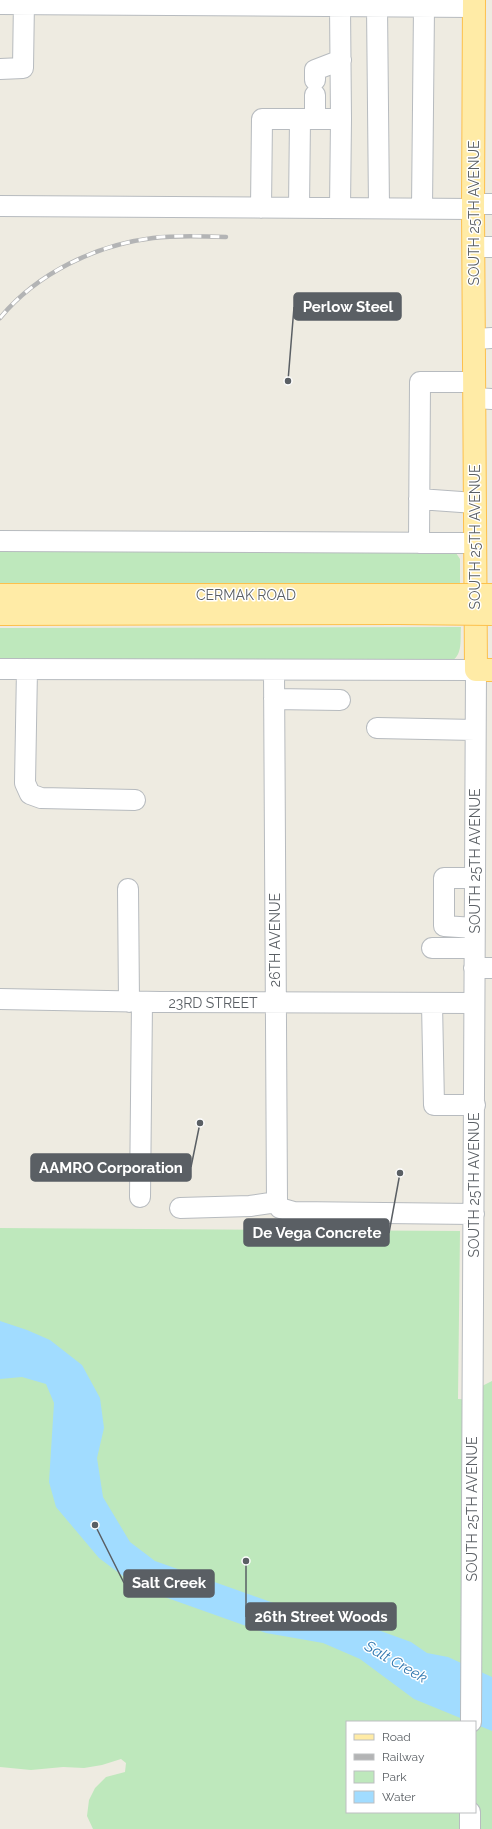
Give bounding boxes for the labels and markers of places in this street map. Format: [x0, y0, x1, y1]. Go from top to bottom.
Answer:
callout: Perlow Steel [294, 293, 401, 320]
callout: AAMRO Corporation [31, 1154, 191, 1181]
callout: De Vega Concrete [244, 1219, 389, 1246]
callout: Salt Creek [124, 1570, 214, 1597]
callout: 26th Street Woods [246, 1603, 396, 1630]

